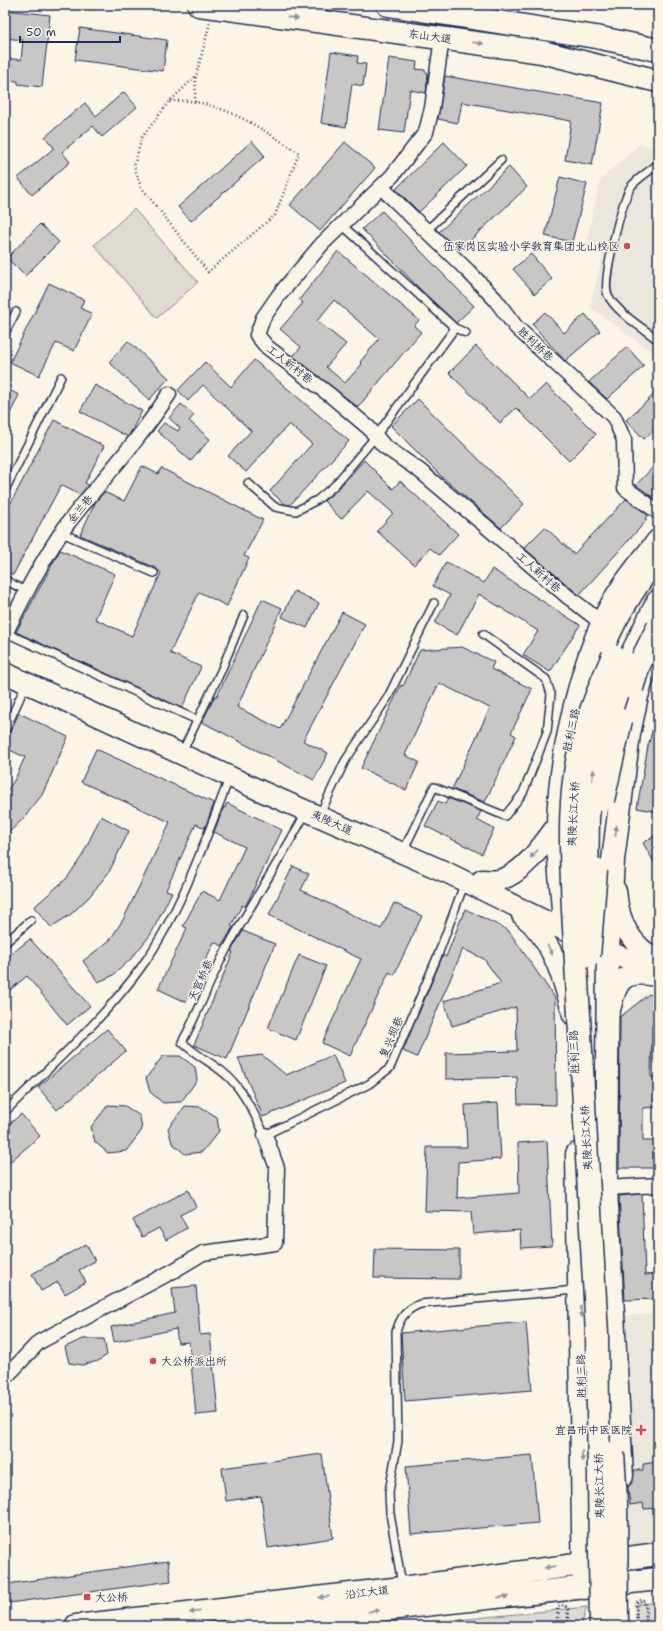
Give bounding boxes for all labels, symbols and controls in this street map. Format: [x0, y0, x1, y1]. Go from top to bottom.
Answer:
one-way arrow [287, 15, 299, 21]
scale bar [20, 18, 120, 44]
text: 50 m [26, 24, 56, 40]
street label: 东山大道 [407, 26, 453, 47]
one-way arrow [472, 40, 484, 46]
place label: 伍家岗区实验小学教育集团北山校区 [443, 239, 619, 254]
marker: 伍家岗区实验小学教育集团北山校区 [622, 241, 632, 251]
street label: 胜利桥巷 [514, 324, 557, 365]
street label: 工人新村巷 [263, 342, 316, 387]
street label: 金兰巷 [64, 492, 97, 527]
street label: 工人新村巷 [513, 549, 564, 596]
street label: 胜利三路 [560, 707, 583, 753]
one-way arrow [590, 769, 596, 781]
street label: 夷陵长江大桥 [564, 781, 583, 847]
street label: 夷陵大道 [309, 807, 355, 838]
one-way arrow [613, 825, 619, 837]
one-way arrow [529, 849, 538, 859]
one-way arrow [547, 944, 553, 956]
street label: 天官桥巷 [185, 957, 216, 1003]
street label: 复兴坝巷 [376, 1014, 407, 1060]
street label: 胜利三路 [566, 1030, 583, 1074]
street label: 夷陵长江大桥 [577, 1105, 596, 1171]
one-way arrow [578, 1306, 584, 1319]
place label: 大公桥派出所 [161, 1354, 227, 1369]
street label: 胜利三路 [574, 1354, 589, 1398]
marker: 大公桥派出所 [148, 1356, 158, 1366]
place label: 宜昌市中医医院 [555, 1423, 632, 1438]
marker: 宜昌市中医医院 [635, 1424, 647, 1436]
one-way arrow [579, 1450, 585, 1463]
street label: 夷陵长江大桥 [591, 1453, 608, 1519]
one-way arrow [544, 1564, 556, 1570]
street label: 沿江大道 [344, 1582, 390, 1603]
place label: 大公桥 [95, 1590, 128, 1605]
marker: 大公桥 [82, 1592, 92, 1602]
one-way arrow [318, 1594, 330, 1600]
one-way arrow [497, 1594, 509, 1600]
one-way arrow [368, 1608, 380, 1614]
one-way arrow [189, 1609, 201, 1615]

